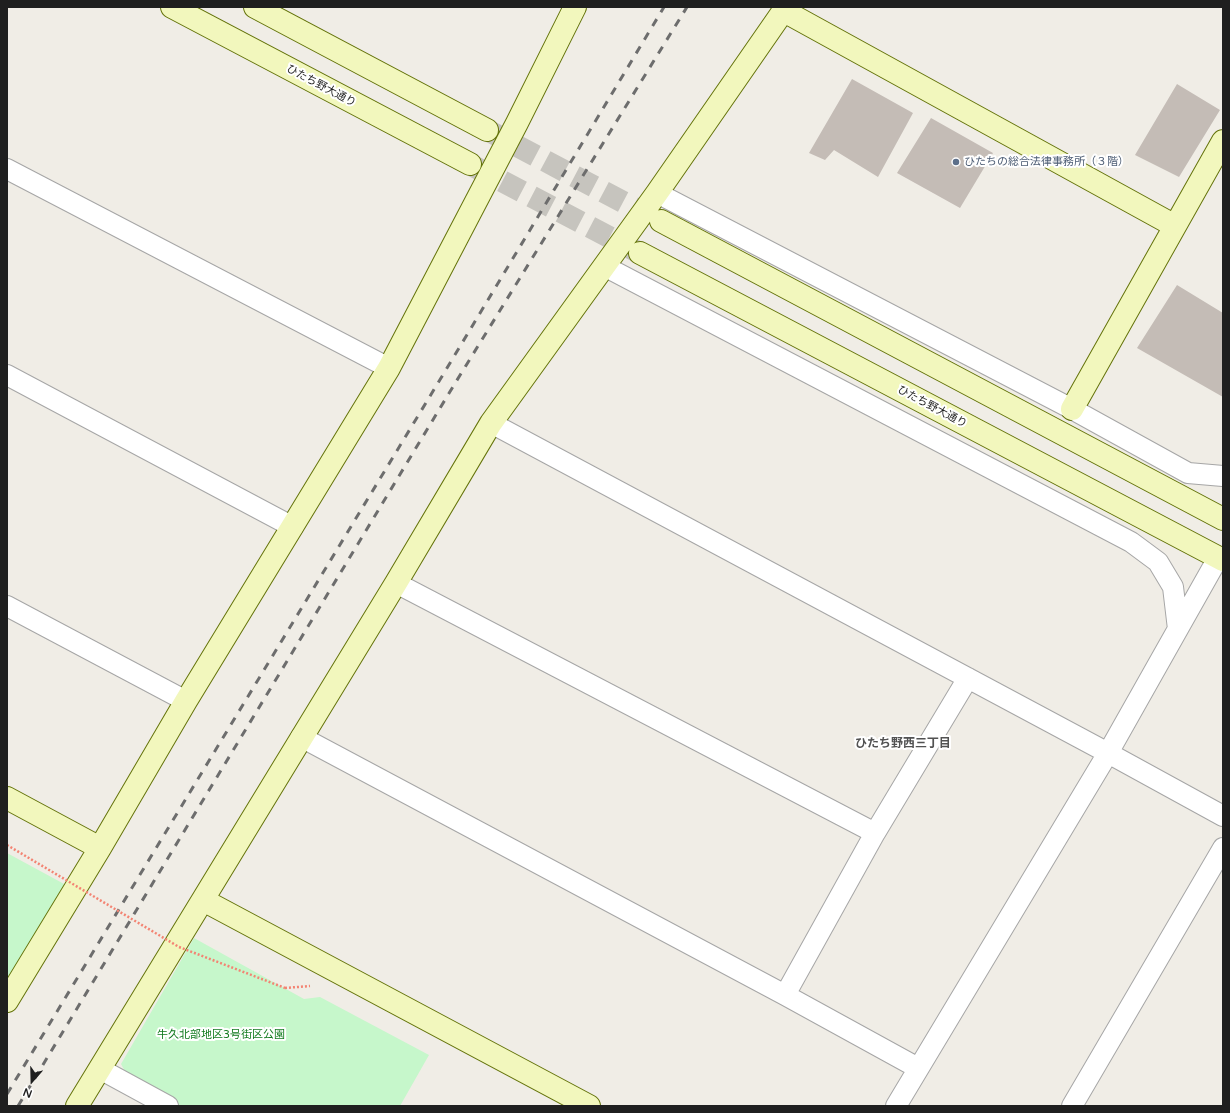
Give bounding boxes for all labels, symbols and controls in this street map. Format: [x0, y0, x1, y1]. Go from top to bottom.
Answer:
street label: ひたち野大通り [284, 62, 358, 110]
place label: ひたちの総合法律事務所（３階） [964, 155, 1129, 169]
marker: ひたちの総合法律事務所（３階） [951, 157, 961, 167]
street label: ひたち野大通り [895, 383, 969, 431]
district label: ひたち野西三丁目 [855, 737, 951, 751]
park label: 牛久北部地区3号街区公園 [157, 1028, 285, 1042]
north arrow [12, 1061, 52, 1101]
text: N [21, 1085, 34, 1100]

